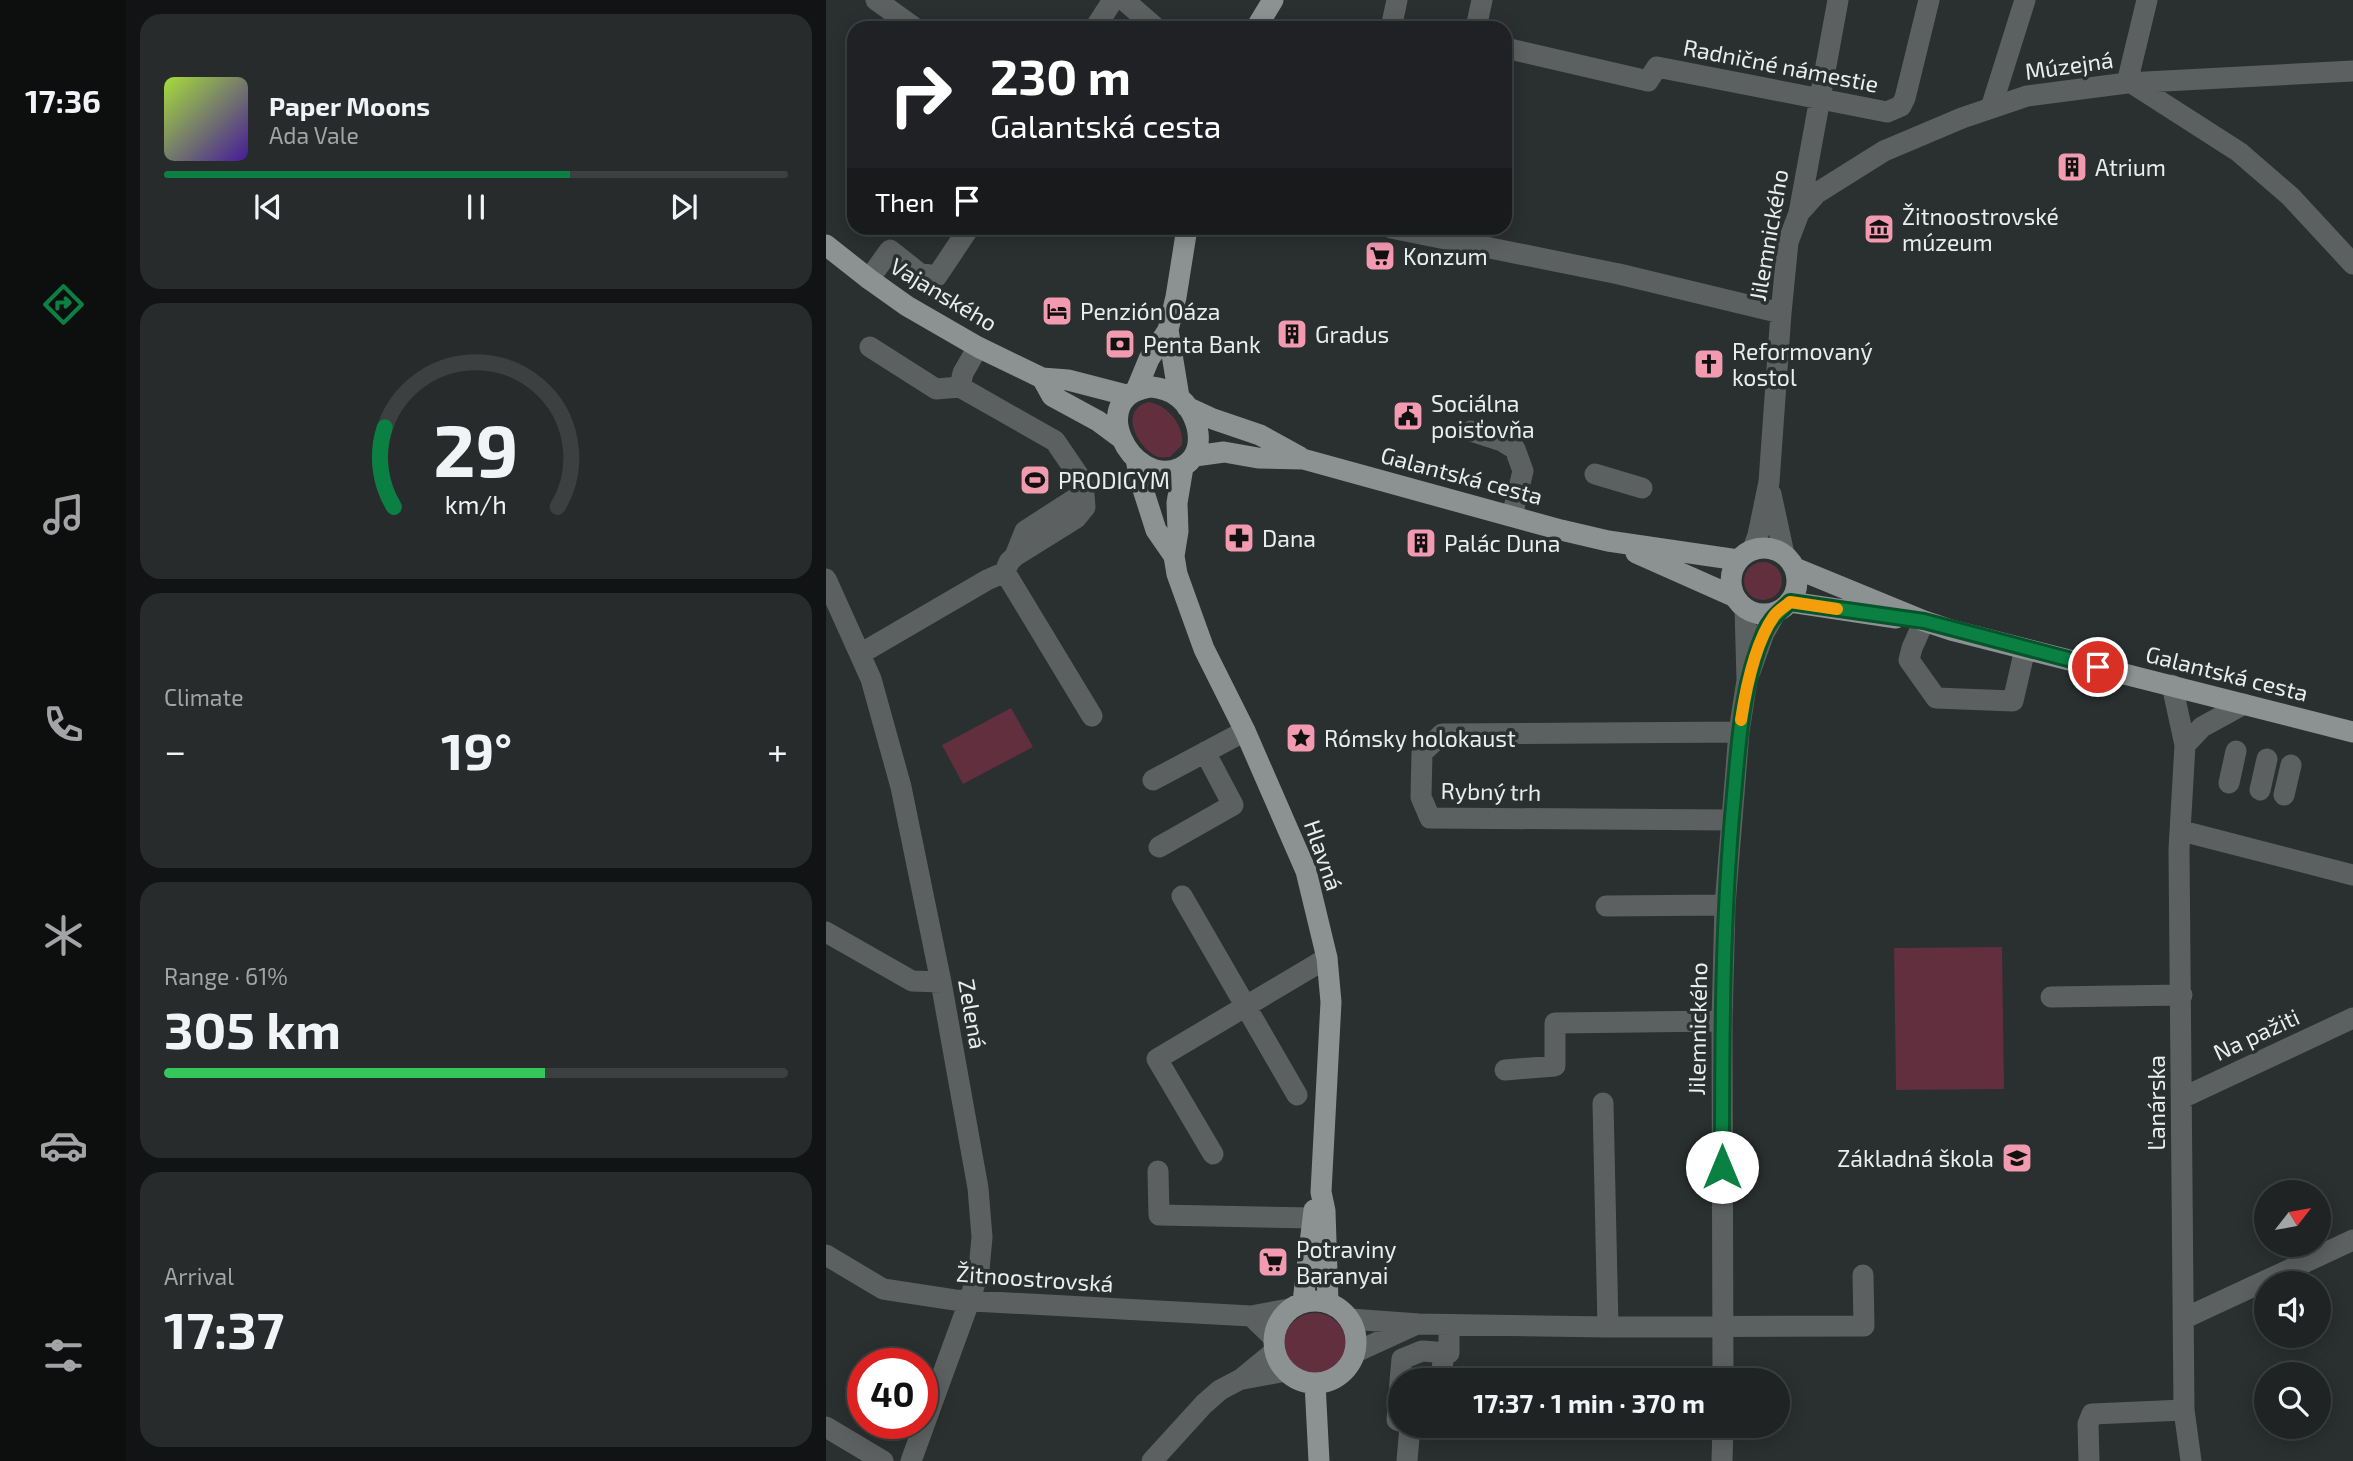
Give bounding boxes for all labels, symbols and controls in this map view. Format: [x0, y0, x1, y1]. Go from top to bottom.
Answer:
street label: Radničné námestie [1681, 32, 1881, 98]
street label: Múzejná [2023, 45, 2115, 85]
text: 230 m [990, 46, 1131, 105]
icon: right [875, 49, 966, 140]
text: 17:36 [25, 81, 101, 119]
text: Paper Moons [269, 90, 430, 121]
text: Galantská cesta [990, 106, 1221, 144]
text: Ada Vale [269, 121, 359, 149]
building icon: Atrium [2055, 150, 2089, 184]
place label: Atrium [2095, 153, 2166, 181]
street label: Jilemnického [1743, 167, 1793, 303]
icon: arrive [948, 182, 986, 220]
text: Then [875, 186, 934, 217]
icon: previous [249, 188, 287, 226]
icon: pause [457, 188, 495, 226]
icon: next [665, 188, 703, 226]
place label: Žitnoostrovské múzeum [1902, 202, 2059, 256]
museum icon: Žitnoostrovské múzeum [1862, 212, 1896, 246]
supermarket icon: Konzum [1363, 239, 1397, 273]
place label: Konzum [1403, 242, 1488, 270]
street label: Vajanského [886, 251, 1002, 337]
icon: directions [39, 280, 88, 329]
hotel icon: Penzión Oáza [1040, 294, 1074, 328]
place label: Penzión Oáza [1080, 297, 1220, 325]
building icon: Gradus [1275, 317, 1309, 351]
place label: Gradus [1315, 320, 1389, 348]
bank icon: Penta Bank [1103, 327, 1137, 361]
place label: Penta Bank [1143, 330, 1261, 358]
place label: Reformovaný kostol [1732, 337, 1873, 391]
church icon: Reformovaný kostol [1692, 347, 1726, 381]
place label: Sociálna poisťovňa [1431, 389, 1535, 443]
public building icon: Sociálna poisťovňa [1391, 399, 1425, 433]
text: 29 [433, 405, 519, 493]
street label: Galantská cesta [1378, 440, 1546, 510]
sports icon: PRODIGYM [1018, 463, 1052, 497]
place label: PRODIGYM [1058, 466, 1170, 494]
text: km/h [445, 489, 507, 519]
icon: music [39, 490, 88, 539]
pharmacy icon: Dana [1222, 521, 1256, 555]
place label: Dana [1262, 524, 1316, 552]
building icon: Palác Duna [1404, 526, 1438, 560]
place label: Palác Duna [1444, 529, 1560, 557]
pin [2068, 637, 2128, 697]
street label: Galantská cesta [2143, 639, 2311, 707]
icon: arrive [2079, 648, 2117, 686]
text: Climate [164, 683, 244, 711]
icon: phone [39, 700, 88, 749]
text: 19° [441, 718, 512, 780]
place icon: Rómsky holokaust [1284, 721, 1318, 755]
place label: Rómsky holokaust [1324, 724, 1516, 752]
text: − [164, 727, 186, 773]
text: + [767, 727, 788, 773]
street label: Rybný trh [1440, 776, 1542, 806]
street label: Hlavná [1299, 816, 1349, 894]
icon: climate [39, 911, 88, 960]
text: Range · 61% [164, 962, 288, 990]
street label: Jilemnického [1682, 962, 1712, 1096]
street label: Zelená [953, 977, 993, 1051]
text: 305 km [164, 997, 341, 1059]
street label: Na pažiti [2208, 1002, 2304, 1066]
street label: Ľanárska [2142, 1055, 2170, 1151]
icon: car [39, 1121, 88, 1170]
position arrow [1685, 1130, 1759, 1204]
school or university icon: Základná škola [2000, 1141, 2034, 1175]
place label: Základná škola [1837, 1144, 1994, 1172]
north arrow [2254, 1180, 2331, 1256]
map controls [2254, 1180, 2331, 1439]
place label: Potraviny Baranyai [1296, 1235, 1397, 1289]
supermarket icon: Potraviny Baranyai [1256, 1245, 1290, 1279]
street label: Žitnoostrovská [955, 1259, 1115, 1297]
text: Arrival [164, 1262, 234, 1290]
button: sound [2254, 1271, 2331, 1348]
text: 17:37 [164, 1297, 284, 1359]
icon: filters [39, 1331, 88, 1380]
speed limit sign: 40 [847, 1348, 938, 1439]
button: search [2254, 1362, 2331, 1439]
text: 17:37 · 1 min · 370 m [1473, 1387, 1705, 1418]

